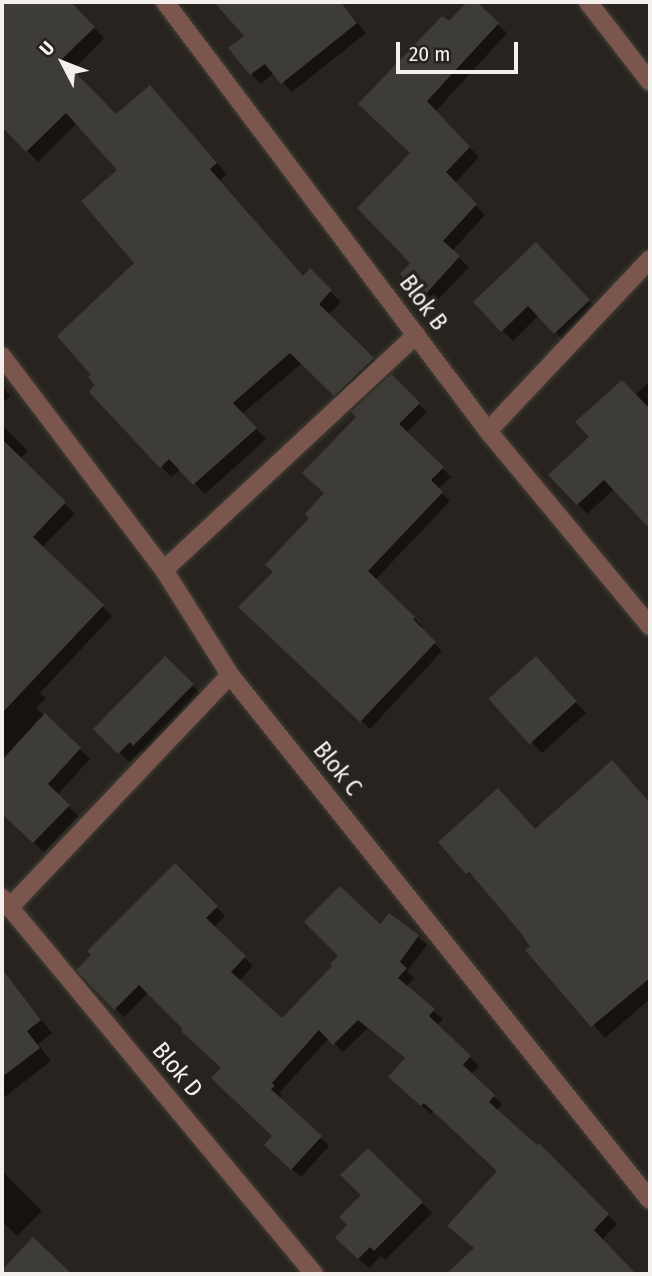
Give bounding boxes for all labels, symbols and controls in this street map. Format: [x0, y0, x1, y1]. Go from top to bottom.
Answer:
north arrow [28, 28, 98, 98]
scale bar [400, 28, 522, 72]
text: U [35, 37, 59, 60]
text: 20 m [409, 41, 450, 67]
street label: Blok B [393, 270, 453, 336]
street label: Blok C [307, 736, 367, 802]
street label: Blok D [146, 1037, 208, 1103]

